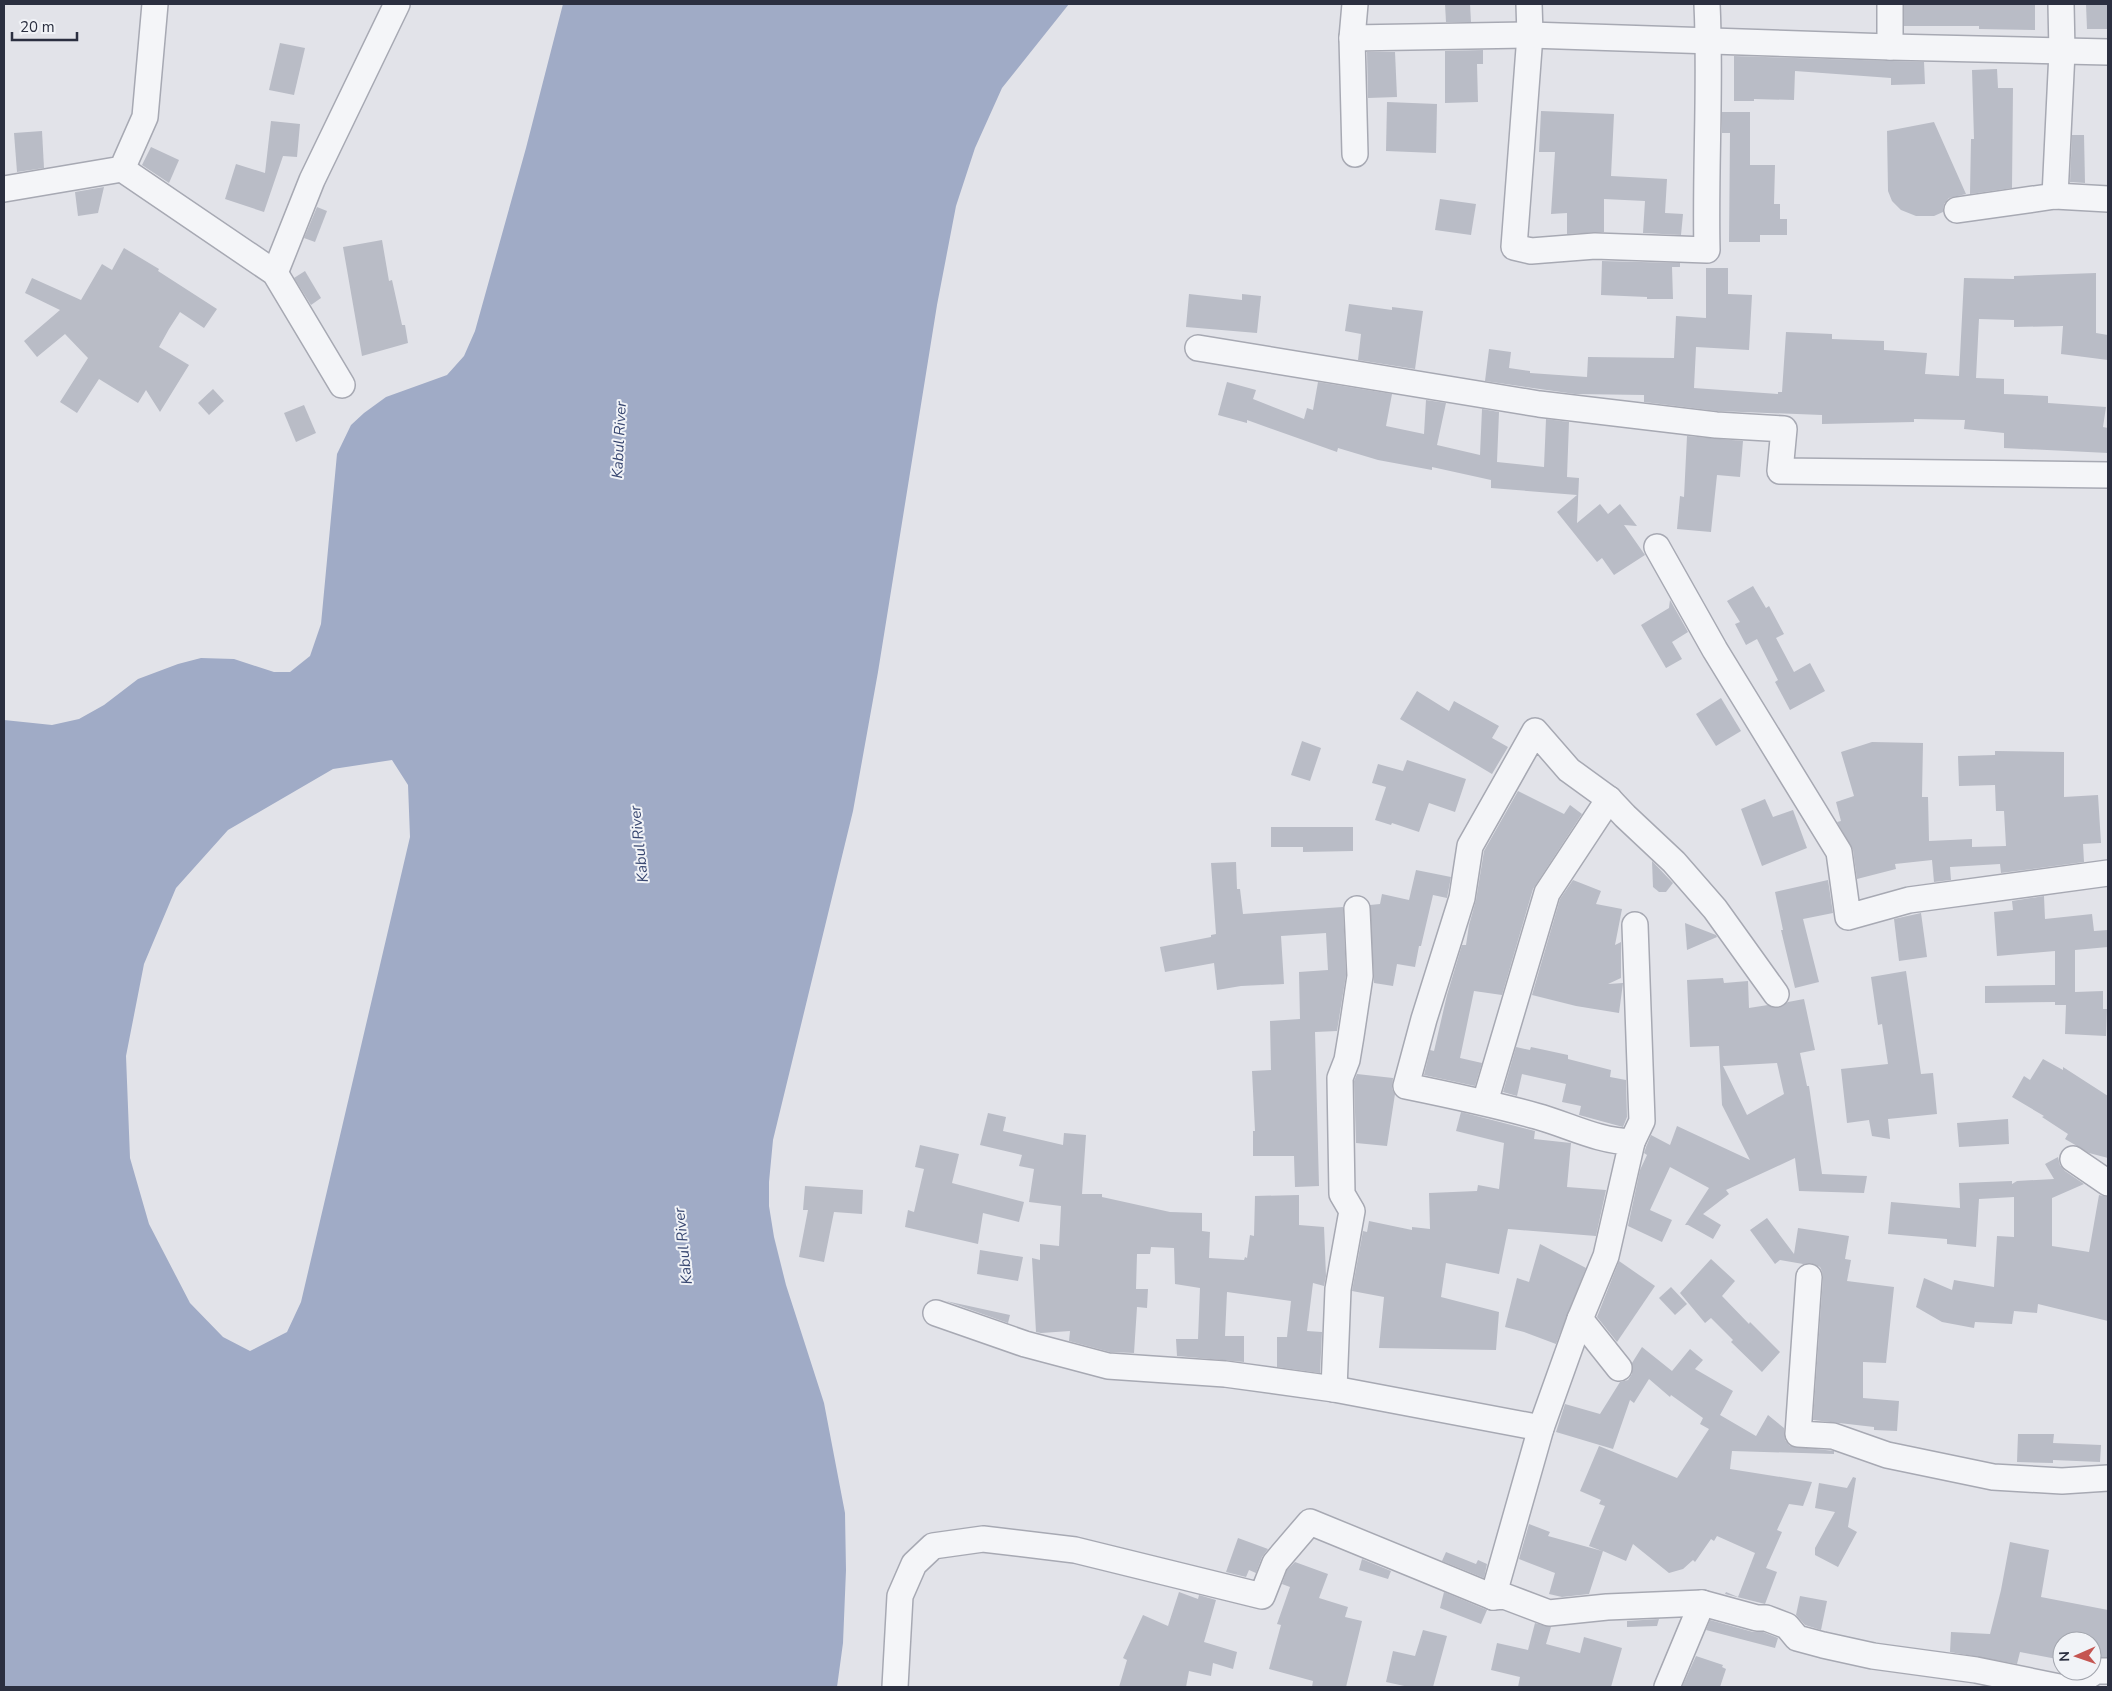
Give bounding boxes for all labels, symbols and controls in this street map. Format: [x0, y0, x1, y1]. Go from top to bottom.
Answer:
scale bar [12, 10, 78, 42]
text: 20 m [20, 17, 55, 37]
water label: Kabul River [607, 400, 631, 479]
water label: Kabul River [625, 804, 653, 883]
water label: Kabul River [669, 1206, 697, 1285]
north arrow [2052, 1631, 2102, 1681]
text: N [2055, 1651, 2074, 1662]

